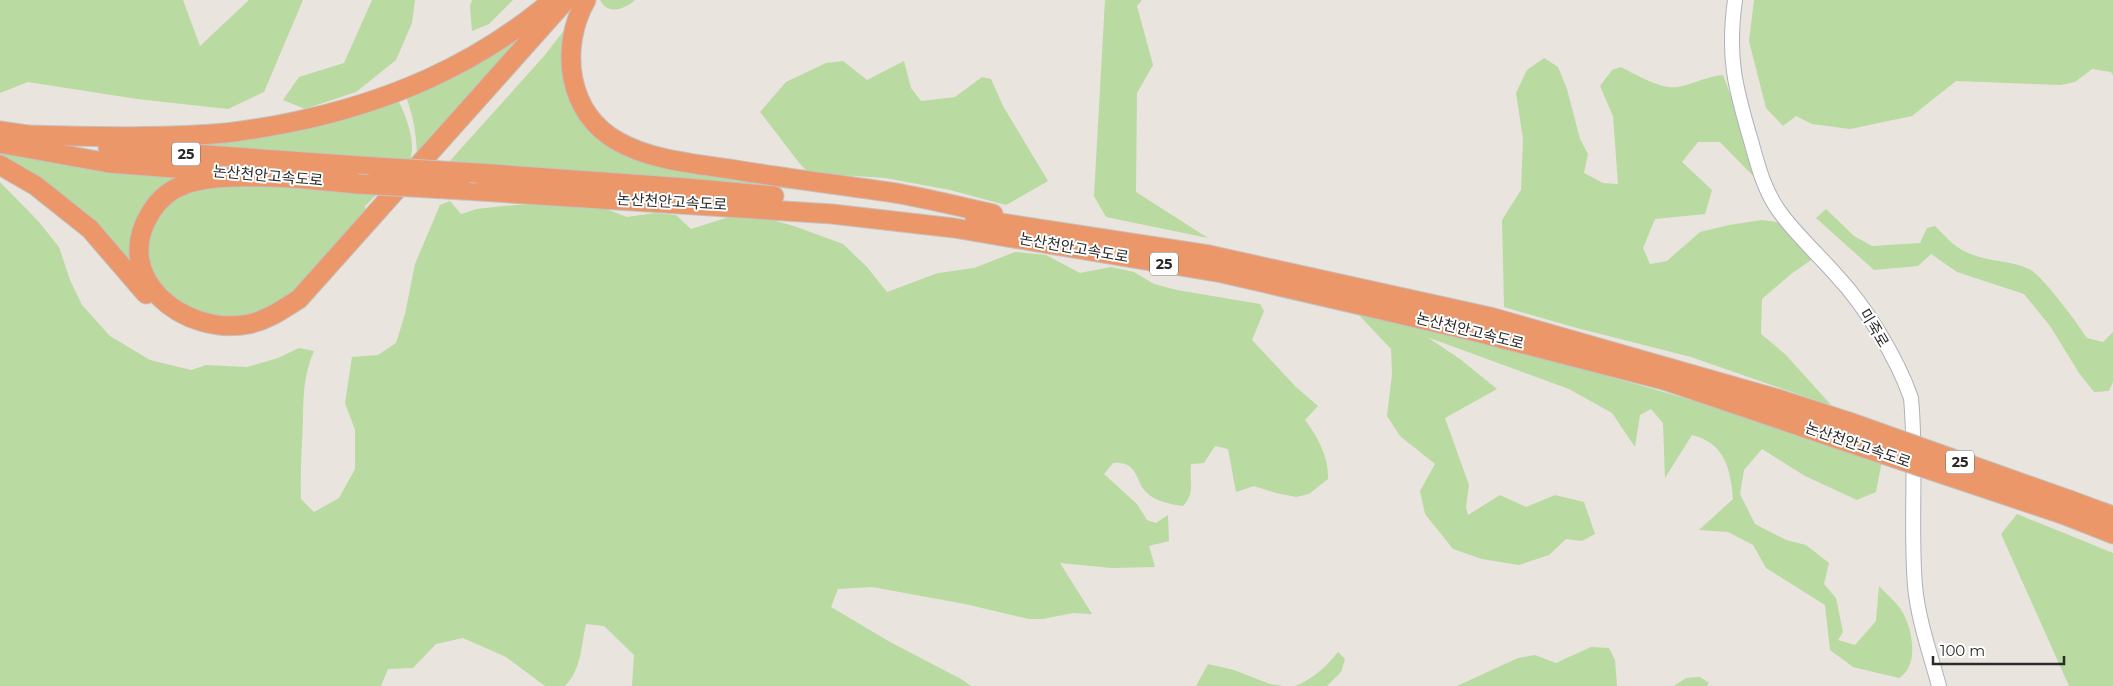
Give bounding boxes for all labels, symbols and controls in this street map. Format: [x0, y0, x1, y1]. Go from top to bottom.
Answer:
road number: 25 [172, 142, 200, 166]
street label: 논산천안고속도로 [212, 161, 324, 190]
street label: 논산천안고속도로 [616, 189, 728, 214]
street label: 논산천안고속도로 [1018, 229, 1130, 266]
road number: 25 [1150, 252, 1178, 276]
street label: 미죽로 [1856, 305, 1893, 350]
street label: 논산천안고속도로 [1414, 308, 1526, 353]
street label: 논산천안고속도로 [1803, 418, 1913, 471]
road number: 25 [1946, 451, 1974, 474]
scale bar [1933, 634, 2064, 666]
text: 100 m [1940, 641, 1985, 660]

